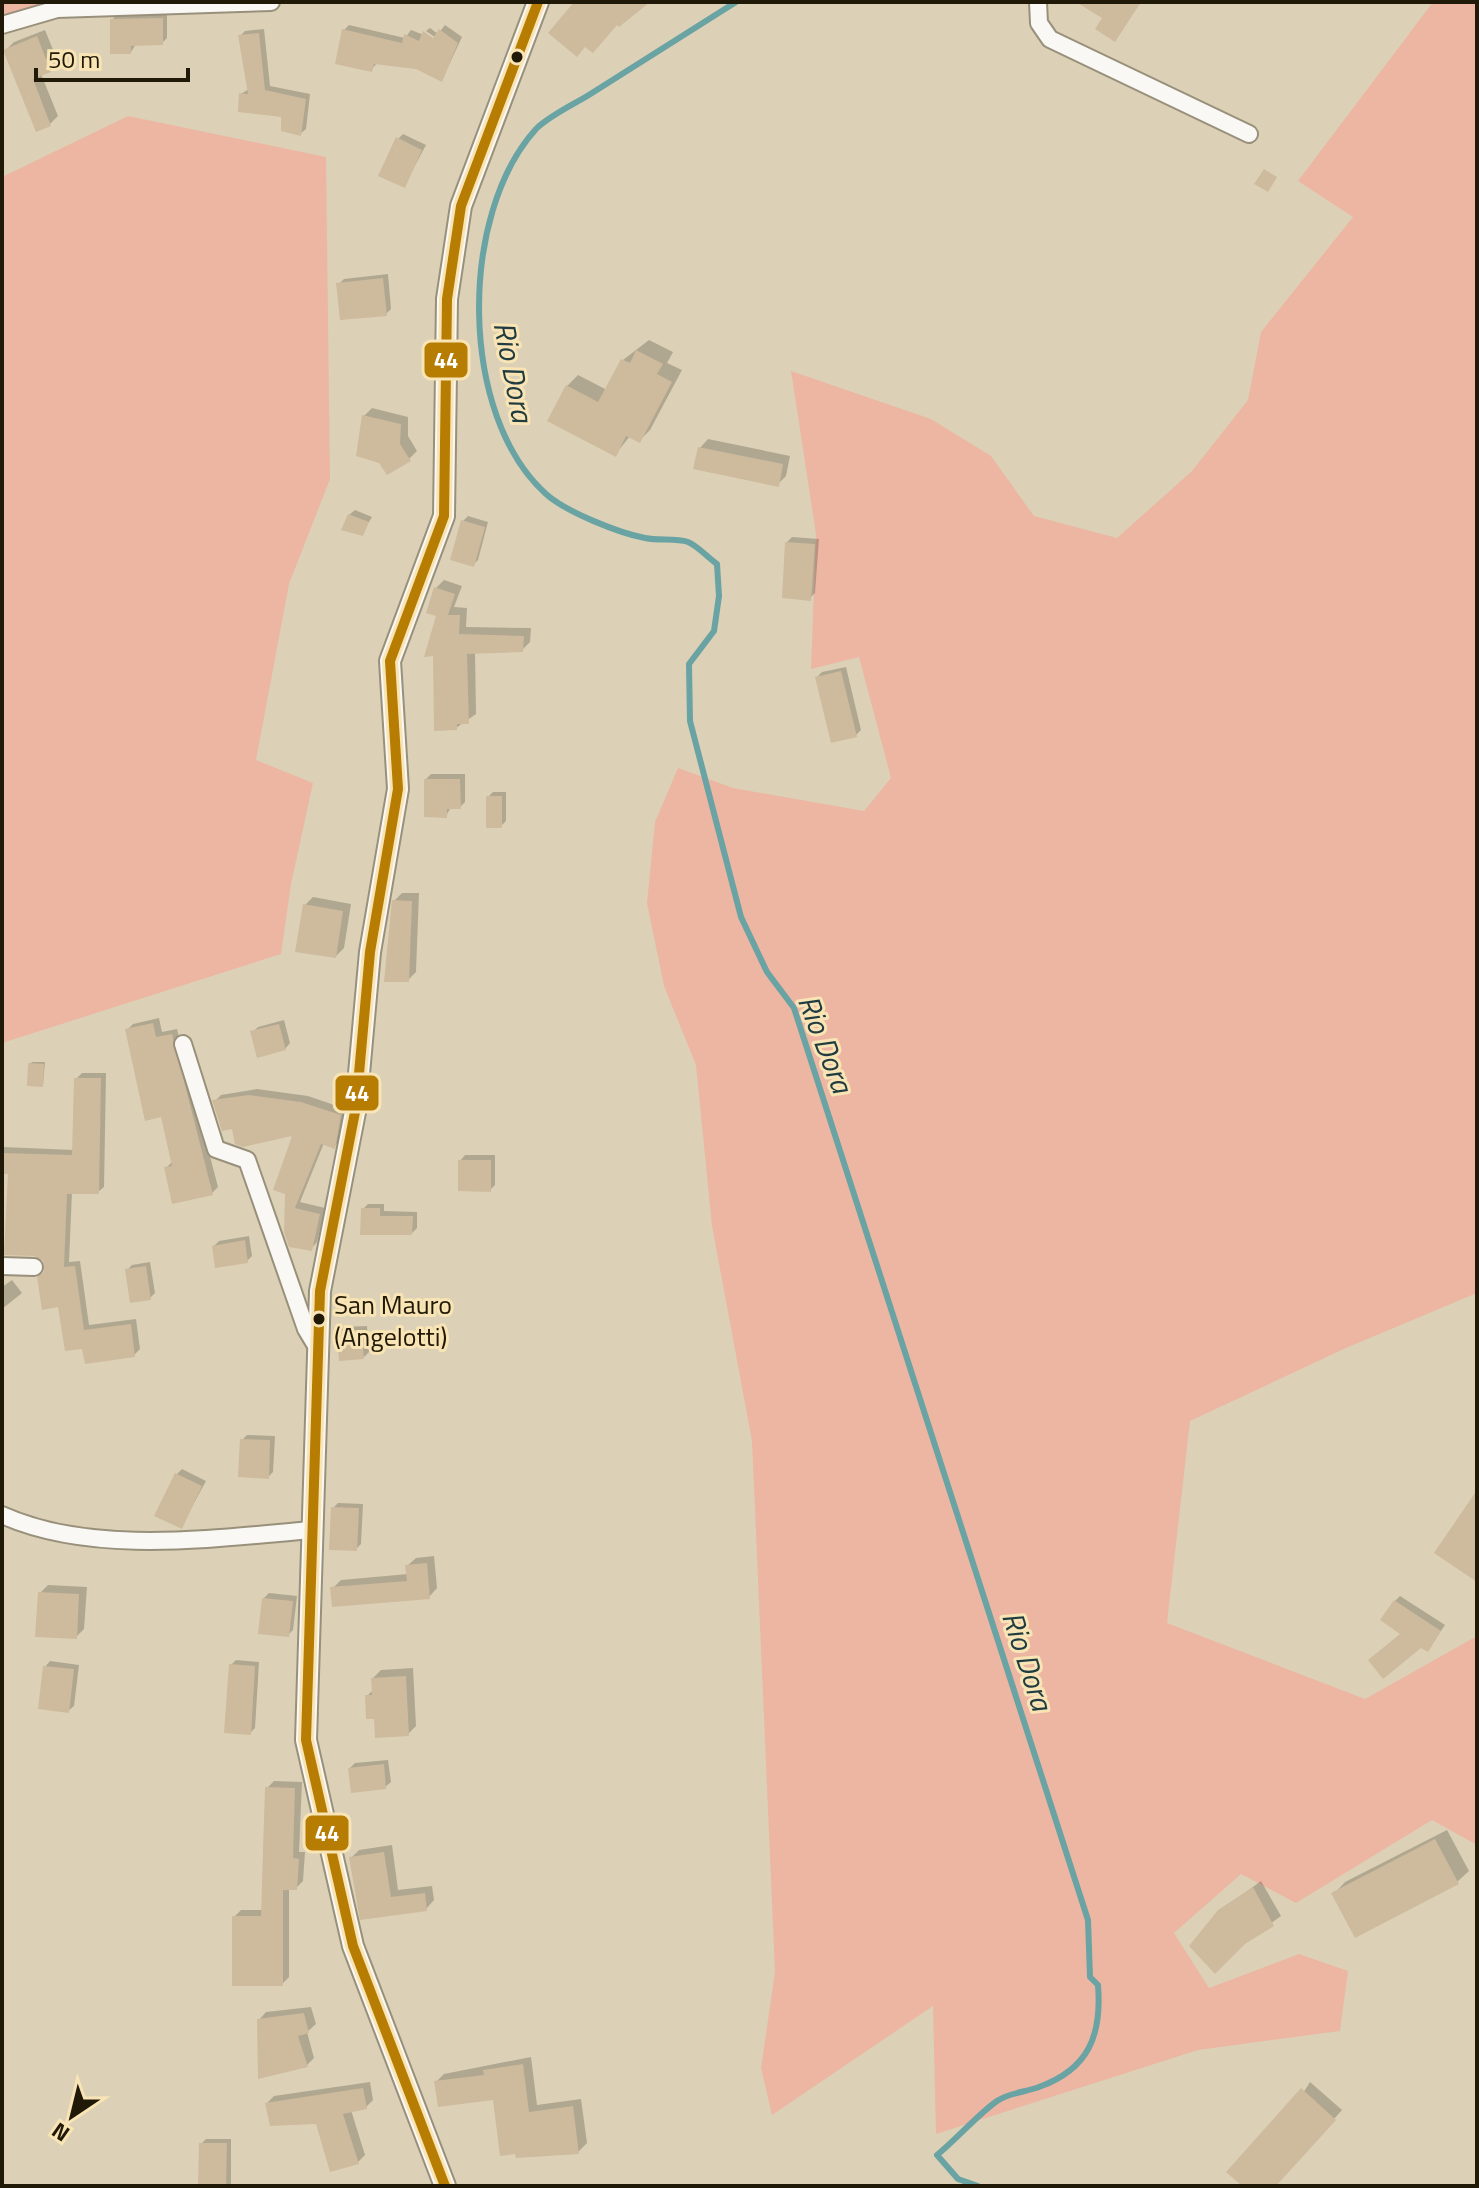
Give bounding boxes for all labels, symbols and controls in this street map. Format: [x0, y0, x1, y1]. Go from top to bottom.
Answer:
scale bar [36, 32, 188, 82]
text: 50 m [48, 41, 100, 77]
unlabelled marker [509, 49, 525, 65]
water label: Rio Dora [482, 318, 547, 428]
line badge: 44 [423, 341, 469, 379]
text: 44 [434, 343, 458, 377]
water label: Rio Dora [786, 988, 866, 1101]
line badge: 44 [334, 1074, 380, 1112]
text: 44 [345, 1076, 369, 1110]
place label: San Mauro (Angelotti) [334, 1285, 452, 1356]
marker: San Mauro (Angelotti) [311, 1311, 327, 1327]
water label: Rio Dora [990, 1605, 1066, 1718]
line badge: 44 [304, 1814, 350, 1852]
text: 44 [315, 1816, 339, 1850]
north arrow [32, 2076, 112, 2156]
text: N [45, 2114, 77, 2151]

